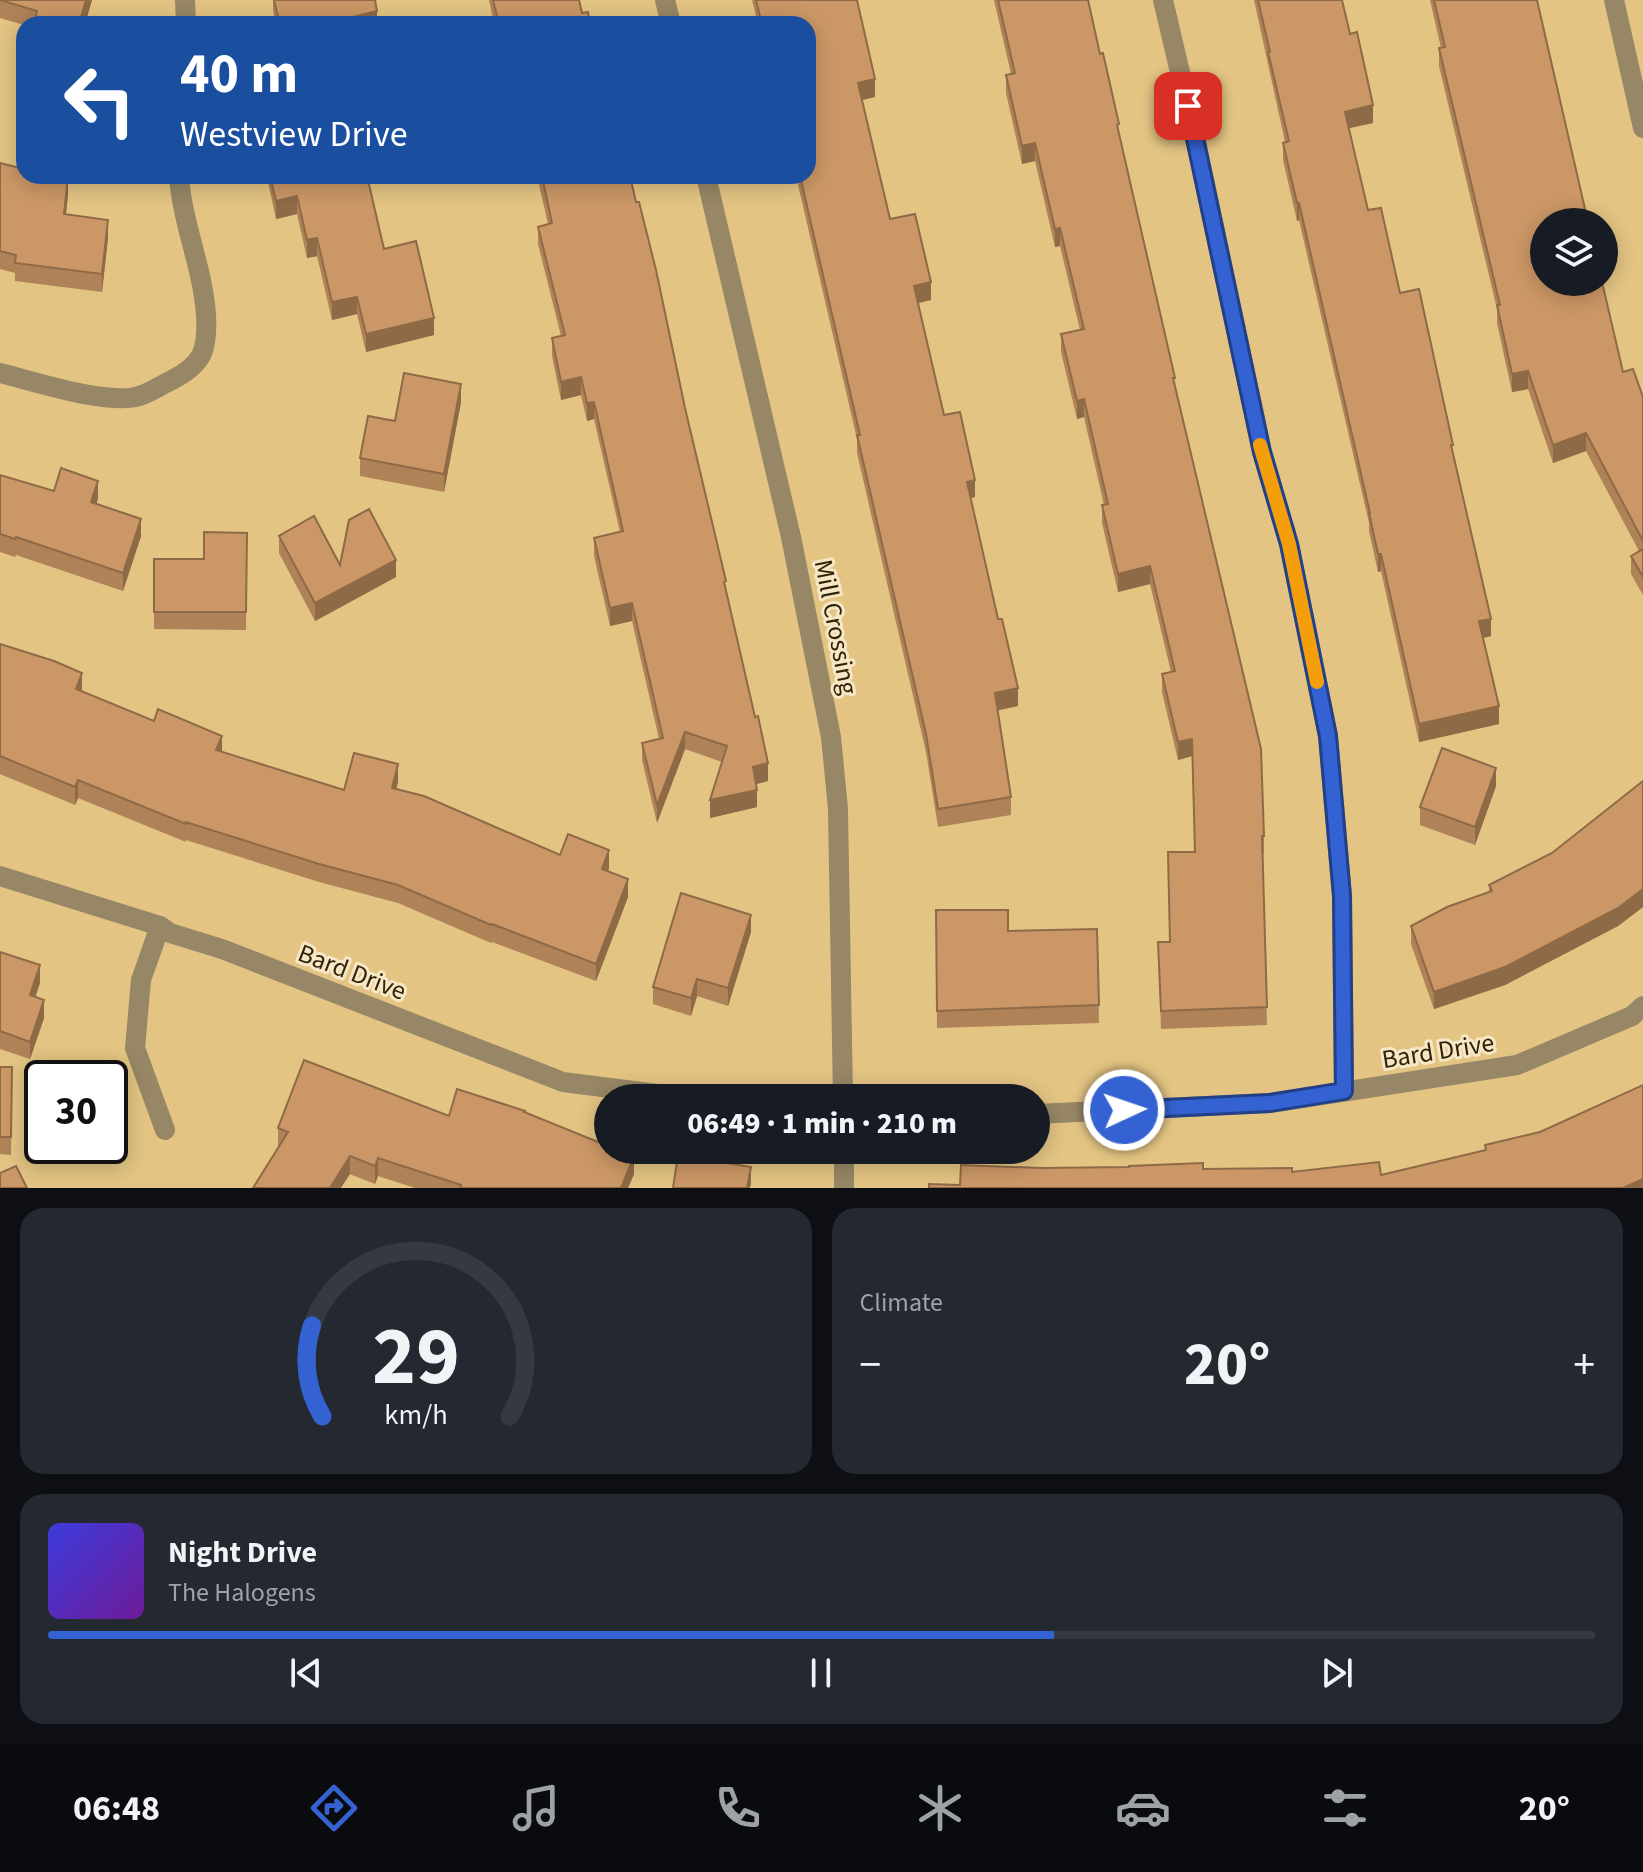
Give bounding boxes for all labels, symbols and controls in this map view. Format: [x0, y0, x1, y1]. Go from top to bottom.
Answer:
text: 40 m [180, 35, 298, 114]
icon: left [48, 48, 152, 152]
pin [1154, 72, 1222, 140]
icon: arrive [1166, 84, 1210, 128]
text: Westview Drive [180, 109, 408, 160]
map controls [1530, 208, 1618, 296]
button: layers [1530, 208, 1618, 296]
street label: Mill Crossing [805, 556, 867, 698]
street label: Bard Drive [293, 934, 411, 1010]
street label: Bard Drive [1379, 1024, 1497, 1078]
speed limit sign: 30 [24, 1060, 128, 1164]
position arrow [1082, 1068, 1166, 1152]
text: 06:49 · 1 min · 210 m [687, 1102, 957, 1145]
text: Climate [860, 1284, 943, 1321]
text: 29 [372, 1298, 460, 1416]
text: 20° [1184, 1323, 1270, 1408]
text: − [860, 1334, 881, 1397]
text: + [1573, 1334, 1595, 1397]
text: km/h [384, 1395, 447, 1435]
text: Night Drive [168, 1531, 317, 1574]
text: The Halogens [168, 1574, 316, 1611]
icon: previous [284, 1651, 328, 1695]
icon: pause [799, 1651, 843, 1695]
icon: next [1315, 1651, 1359, 1695]
icon: directions [306, 1780, 362, 1836]
icon: music [508, 1780, 564, 1836]
icon: phone [710, 1780, 766, 1836]
icon: climate [912, 1780, 968, 1836]
icon: car [1115, 1780, 1171, 1836]
icon: filters [1317, 1780, 1373, 1836]
text: 06:48 [73, 1783, 160, 1834]
text: 20° [1519, 1783, 1570, 1834]

